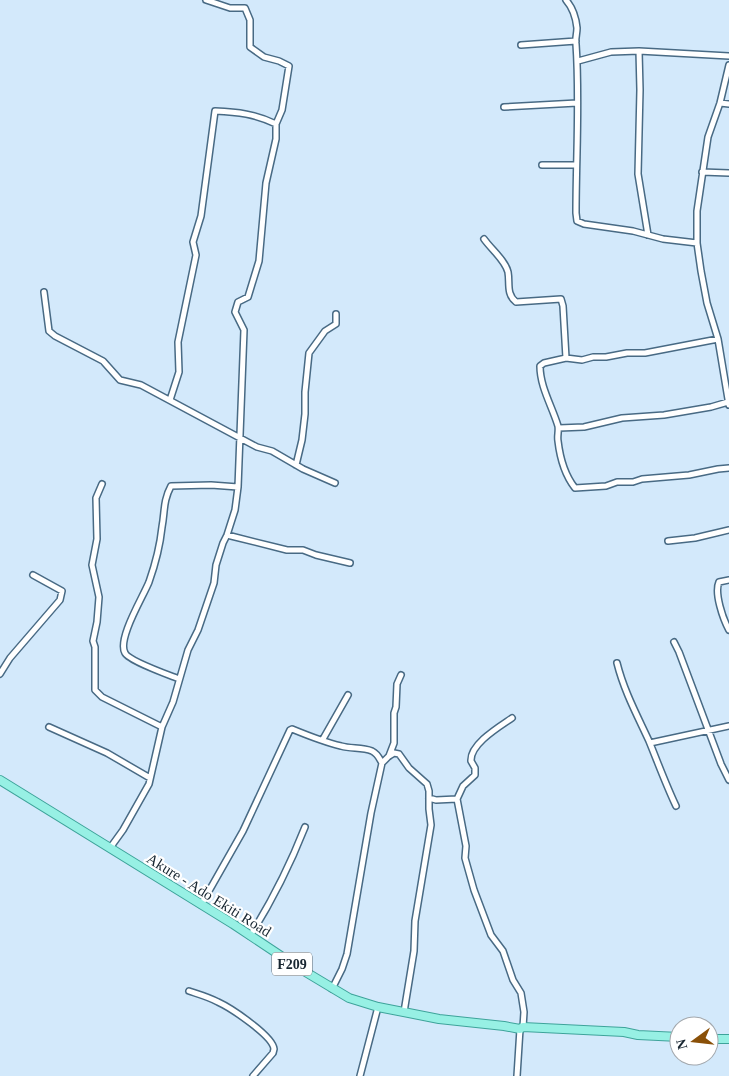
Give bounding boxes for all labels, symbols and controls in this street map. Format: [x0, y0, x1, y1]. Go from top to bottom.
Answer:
street label: Akure - Ado Ekiti Road [144, 850, 274, 940]
road number: F209 [272, 952, 312, 976]
north arrow [669, 1016, 719, 1066]
text: N [673, 1037, 690, 1051]

